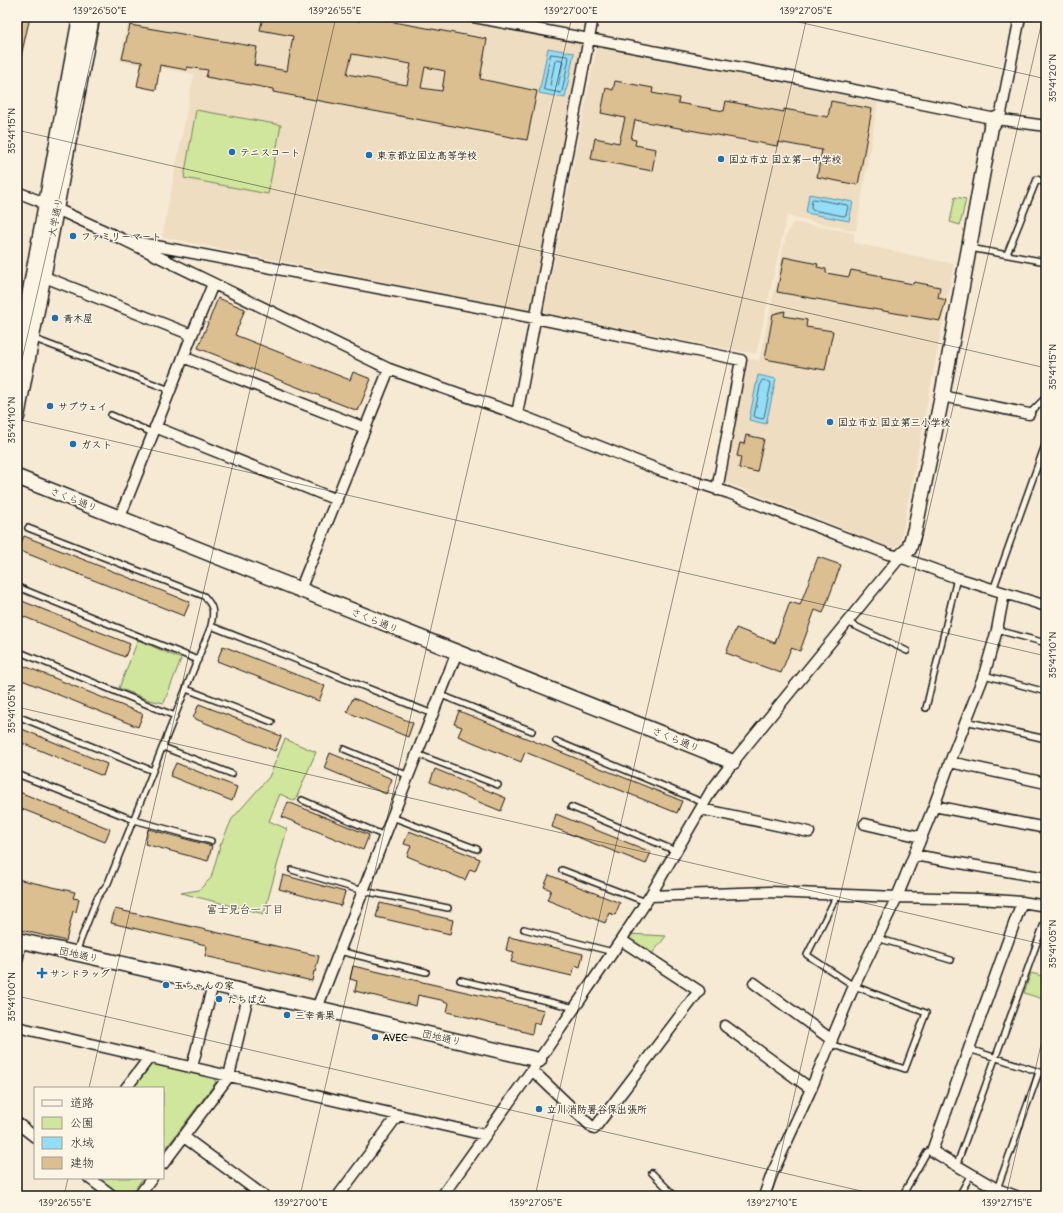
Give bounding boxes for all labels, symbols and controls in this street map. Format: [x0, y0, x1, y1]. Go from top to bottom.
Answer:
text: 139°26'50"E [73, 4, 127, 17]
text: 139°26'55"E [309, 4, 361, 17]
text: 139°27'00"E [544, 4, 598, 17]
text: 139°27'05"E [780, 4, 832, 17]
text: 35°41'20"N [1046, 54, 1059, 102]
text: 35°41'15"N [5, 108, 18, 154]
place label: テニスコート [240, 146, 300, 159]
marker: テニスコート [227, 147, 237, 157]
place label: 東京都立国立高等学校 [377, 149, 477, 162]
marker: 東京都立国立高等学校 [364, 150, 374, 160]
place label: 国立市立 国立第一中学校 [729, 153, 841, 166]
marker: 国立市立 国立第一中学校 [716, 154, 726, 164]
street label: 大学通り [45, 196, 66, 238]
place label: ファミリーマート [81, 230, 161, 243]
marker: ファミリーマート [68, 231, 78, 241]
place label: 青木屋 [63, 312, 93, 325]
marker: 青木屋 [50, 313, 60, 323]
text: 35°41'15"N [1046, 344, 1059, 390]
text: 35°41'10"N [5, 397, 18, 443]
place label: サブウェイ [58, 400, 107, 413]
marker: サブウェイ [45, 401, 55, 411]
place label: 国立市立 国立第三小学校 [838, 416, 950, 429]
marker: 国立市立 国立第三小学校 [825, 417, 835, 427]
place label: ガスト [81, 438, 112, 451]
marker: ガスト [68, 439, 78, 449]
street label: さくら通り [48, 484, 99, 514]
street label: さくら通り [349, 605, 400, 636]
text: 35°41'10"N [1046, 632, 1059, 678]
text: 35°41'05"N [5, 685, 18, 733]
street label: さくら通り [650, 724, 701, 755]
district label: 富士見台一丁目 [207, 902, 284, 916]
text: 35°41'05"N [1046, 920, 1059, 968]
street label: 団地通り [58, 944, 100, 965]
place label: サンドラッグ [50, 967, 110, 980]
marker: サンドラッグ [37, 968, 47, 978]
text: 35°41'00"N [5, 972, 18, 1022]
place label: 玉ちゃんの家 [174, 979, 234, 992]
marker: 玉ちゃんの家 [161, 980, 171, 990]
place label: たちばな [227, 993, 267, 1006]
marker: たちばな [214, 994, 224, 1004]
place label: 三幸青果 [295, 1009, 335, 1022]
marker: 三幸青果 [282, 1010, 292, 1020]
street label: 団地通り [421, 1027, 463, 1048]
place label: AVEC [383, 1031, 408, 1044]
marker: AVEC [370, 1032, 380, 1042]
legend [34, 1087, 164, 1179]
text: 道路 [70, 1095, 94, 1110]
place label: 立川消防署谷保出張所 [547, 1103, 647, 1116]
marker: 立川消防署谷保出張所 [534, 1104, 544, 1114]
text: 公園 [70, 1115, 94, 1130]
text: 水域 [70, 1135, 94, 1150]
text: 建物 [70, 1155, 94, 1170]
text: 139°26'55"E [39, 1196, 91, 1209]
text: 139°27'00"E [274, 1196, 328, 1209]
text: 139°27'05"E [510, 1196, 562, 1209]
text: 139°27'10"E [747, 1196, 798, 1209]
text: 139°27'15"E [982, 1196, 1032, 1209]

